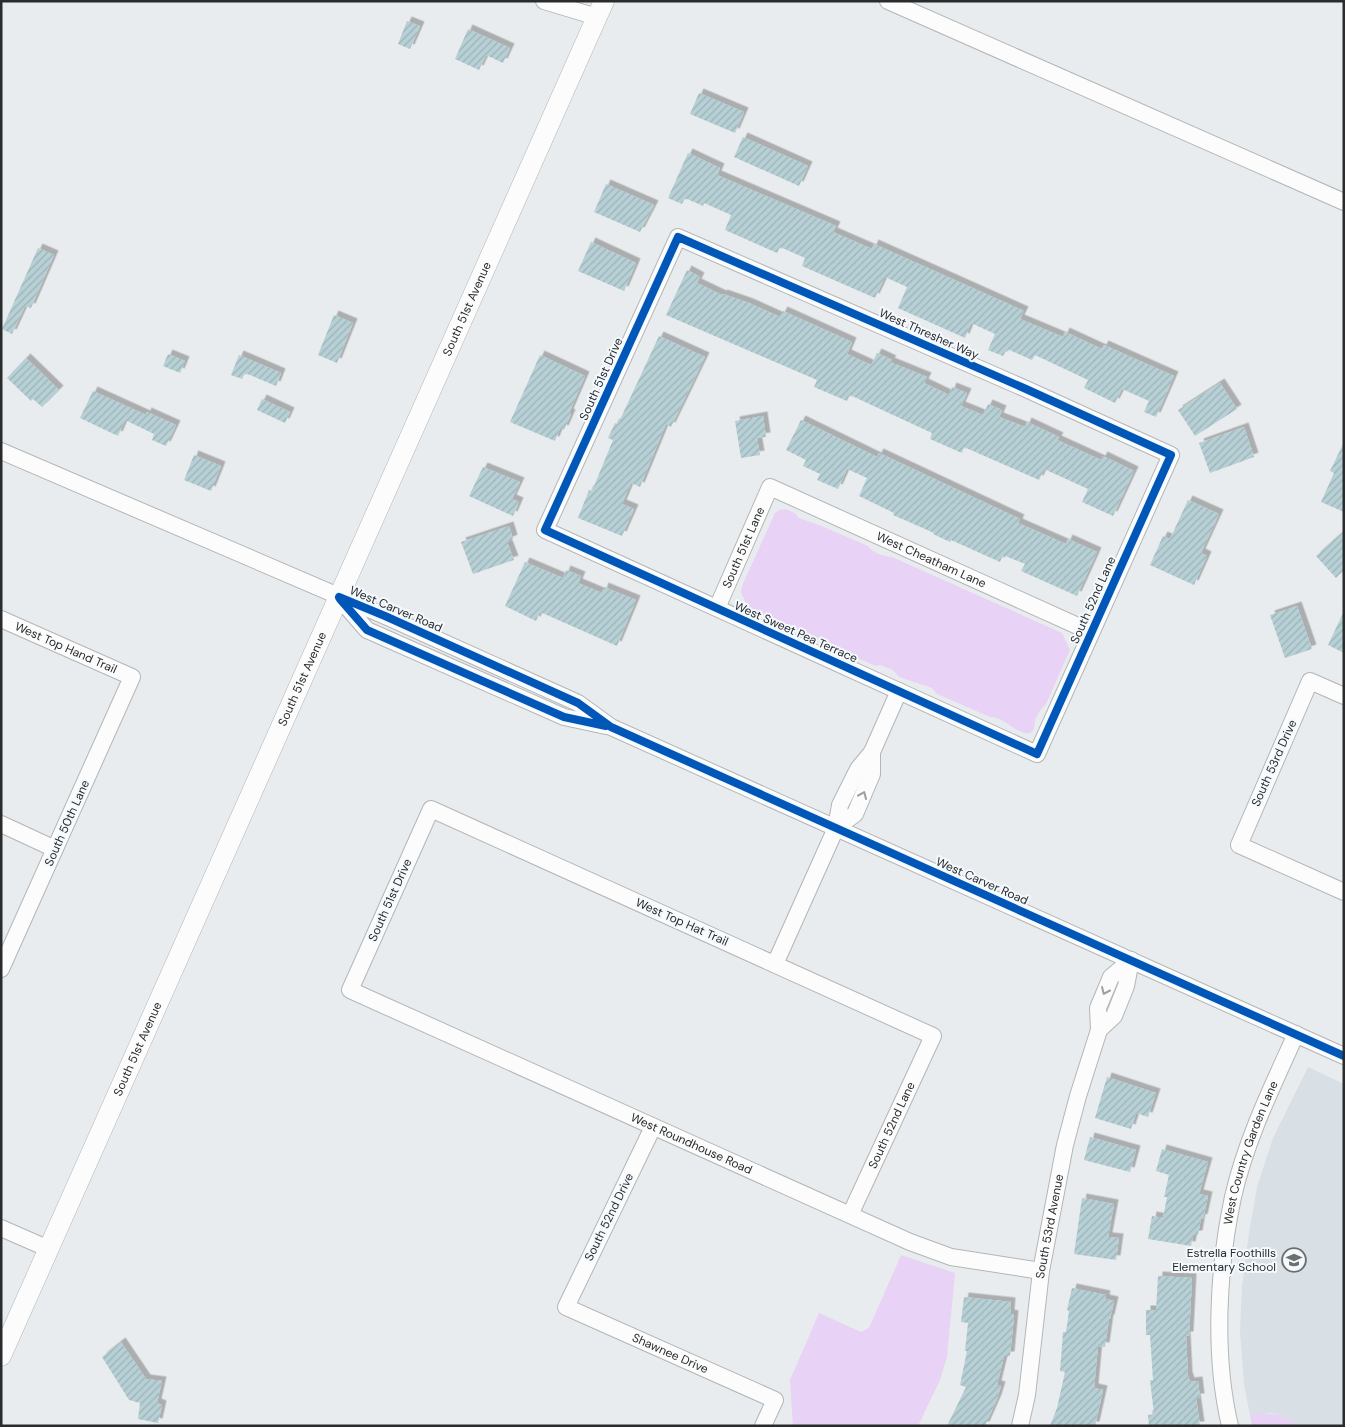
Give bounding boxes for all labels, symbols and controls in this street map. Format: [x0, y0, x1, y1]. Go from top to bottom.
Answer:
street label: South 51st Avenue [439, 259, 495, 359]
street label: West Thresher Way [877, 305, 982, 363]
street label: South 51st Drive [576, 335, 626, 423]
street label: South 51st Lane [719, 504, 768, 591]
street label: West Cheatham Lane [874, 528, 989, 592]
street label: South 52nd Lane [1067, 554, 1119, 646]
street label: West Carver Road [347, 582, 445, 636]
street label: West Sweet Pea Terrace [732, 598, 860, 667]
street label: West Top Hand Trail [12, 618, 119, 677]
street label: South 51st Avenue [274, 629, 330, 729]
street label: South 53rd Drive [1248, 717, 1300, 809]
street label: South 50th Lane [41, 777, 93, 869]
one-way arrow [857, 791, 867, 800]
street label: West Carver Road [933, 853, 1031, 909]
street label: South 51st Drive [365, 856, 415, 944]
street label: West Top Hat Trail [633, 894, 731, 950]
one-way arrow [1101, 986, 1112, 995]
street label: South 51st Avenue [110, 999, 166, 1099]
street label: West Country Garden Lane [1220, 1078, 1282, 1226]
street label: South 52nd Lane [865, 1079, 919, 1171]
street label: West Roundhouse Road [628, 1109, 755, 1178]
street label: South 52nd Drive [581, 1170, 637, 1264]
street label: South 53rd Avenue [1032, 1173, 1067, 1279]
place label: Estrella Foothills Elementary School [1172, 1245, 1276, 1275]
school or university icon: Estrella Foothills Elementary School [1281, 1247, 1307, 1273]
street label: Shawnee Drive [630, 1329, 711, 1377]

